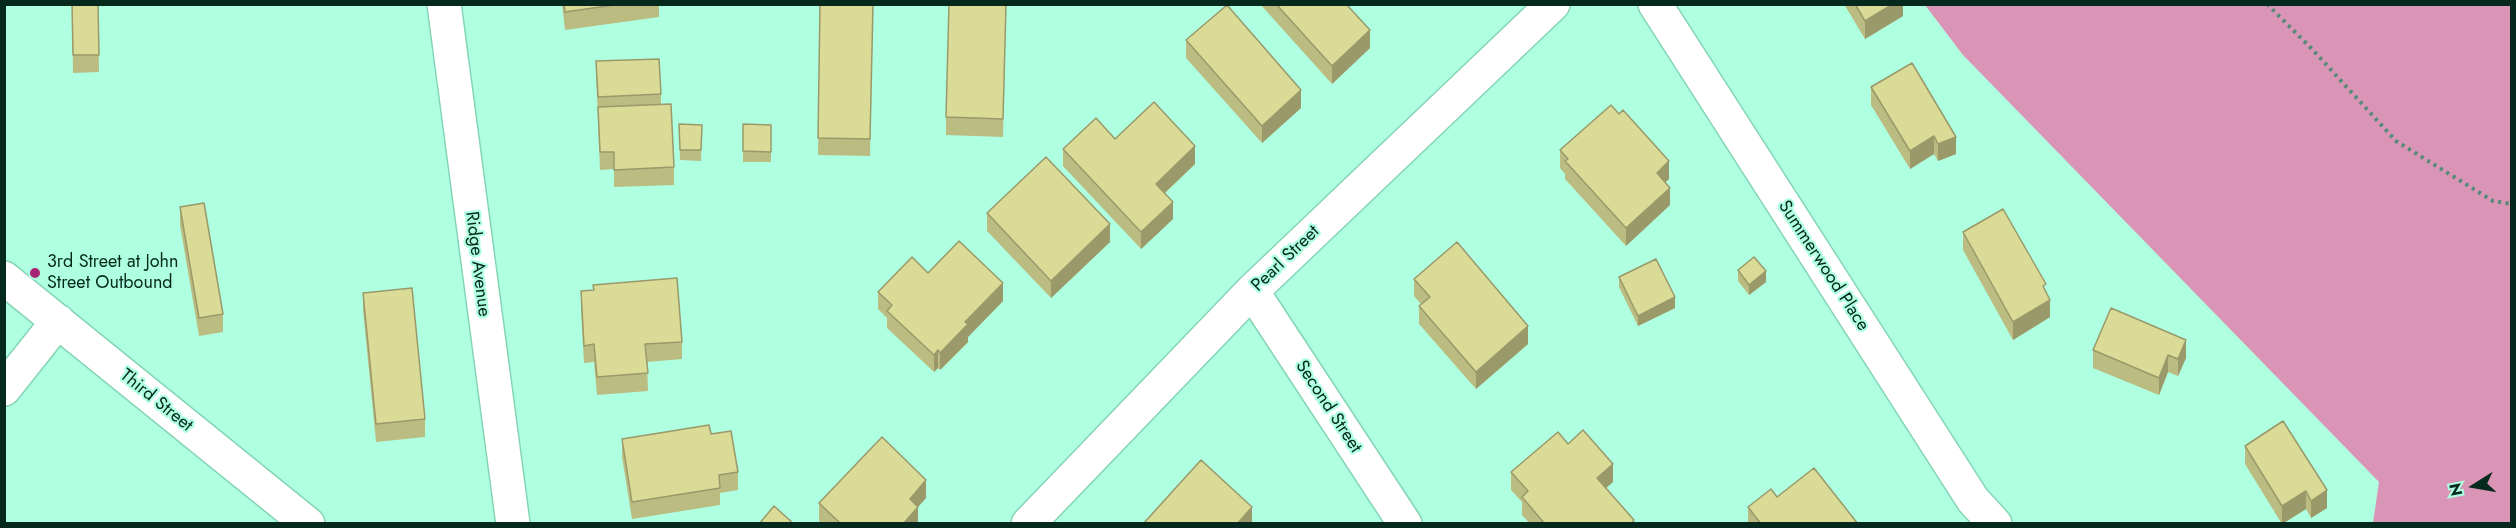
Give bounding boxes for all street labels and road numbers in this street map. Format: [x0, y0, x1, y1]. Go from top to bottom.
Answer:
street label: Summerwood Place [1773, 197, 1873, 335]
street label: Ridge Avenue [460, 210, 494, 318]
street label: Pearl Street [1248, 221, 1324, 297]
street label: Second Street [1290, 357, 1366, 457]
street label: Third Street [115, 365, 197, 437]

